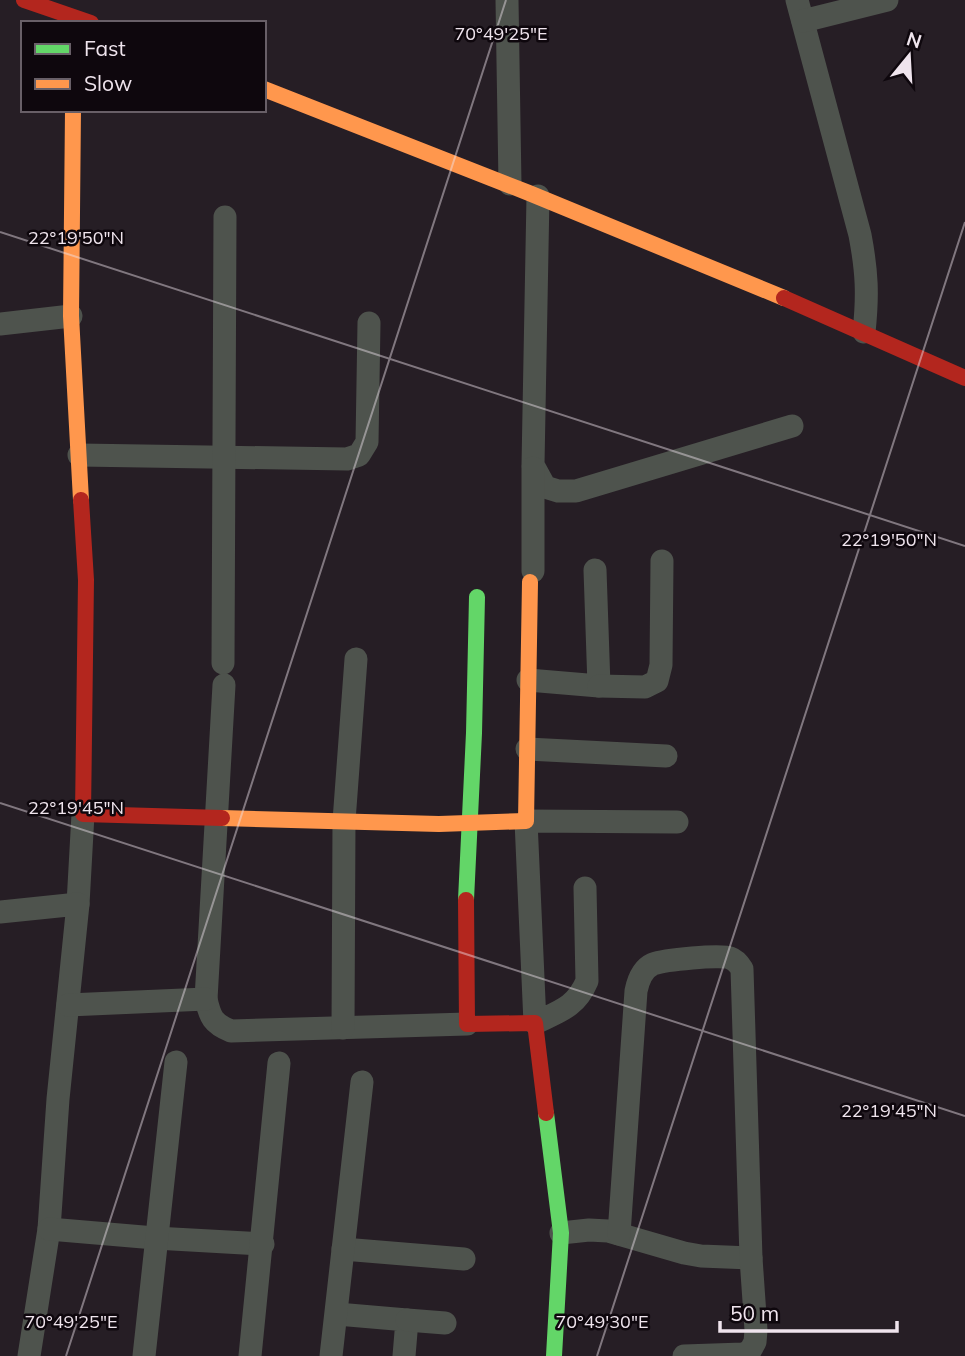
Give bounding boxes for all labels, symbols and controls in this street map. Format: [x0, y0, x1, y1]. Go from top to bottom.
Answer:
legend [21, 21, 266, 112]
north arrow [874, 21, 944, 91]
text: 70°49'25"E [454, 22, 548, 45]
text: N [904, 26, 925, 53]
text: Fast [84, 35, 126, 61]
text: Slow [84, 70, 132, 96]
text: 22°19'50"N [28, 226, 124, 249]
text: 22°19'50"N [841, 528, 937, 551]
text: 22°19'45"N [28, 796, 124, 819]
text: 22°19'45"N [841, 1099, 937, 1122]
scale bar [720, 1290, 897, 1334]
text: 50 m [730, 1300, 779, 1326]
text: 70°49'25"E [24, 1310, 118, 1333]
text: 70°49'30"E [555, 1310, 649, 1333]

